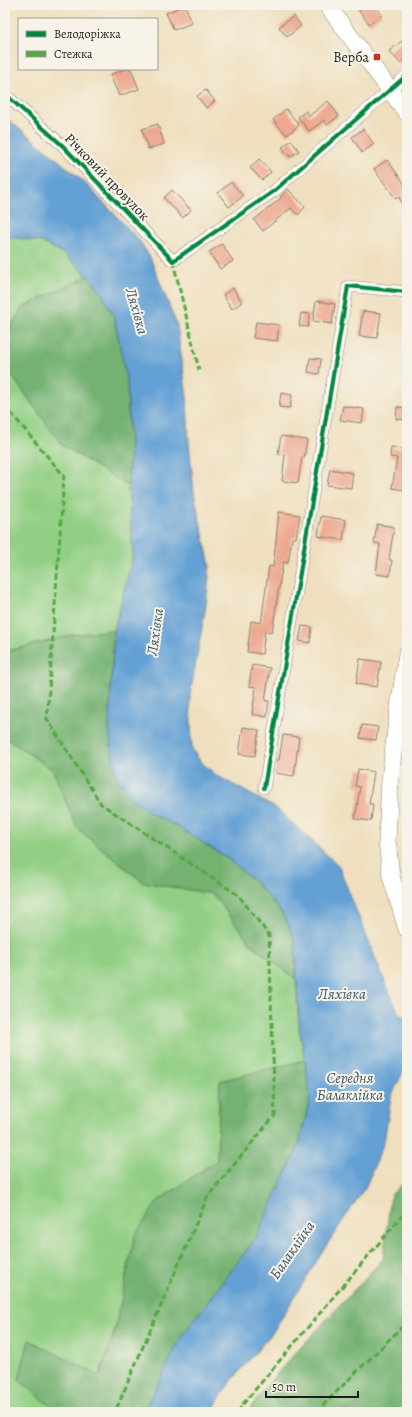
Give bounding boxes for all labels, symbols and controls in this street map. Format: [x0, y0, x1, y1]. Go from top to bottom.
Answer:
legend [18, 18, 158, 70]
text: Велодоріжка [54, 26, 121, 42]
text: Стежка [54, 46, 93, 62]
place label: Верба [333, 48, 370, 67]
marker: Верба [372, 52, 382, 62]
street label: Річковий провулок [60, 129, 154, 225]
water label: Ляхівка [121, 284, 153, 337]
water label: Ляхівка [142, 607, 168, 658]
water label: Ляхівка [317, 984, 366, 1004]
water label: Середня Балаклійка [317, 1068, 383, 1105]
water label: Балаклійка [265, 1217, 319, 1283]
scale bar [266, 1373, 358, 1399]
text: 50 m [272, 1379, 296, 1395]

